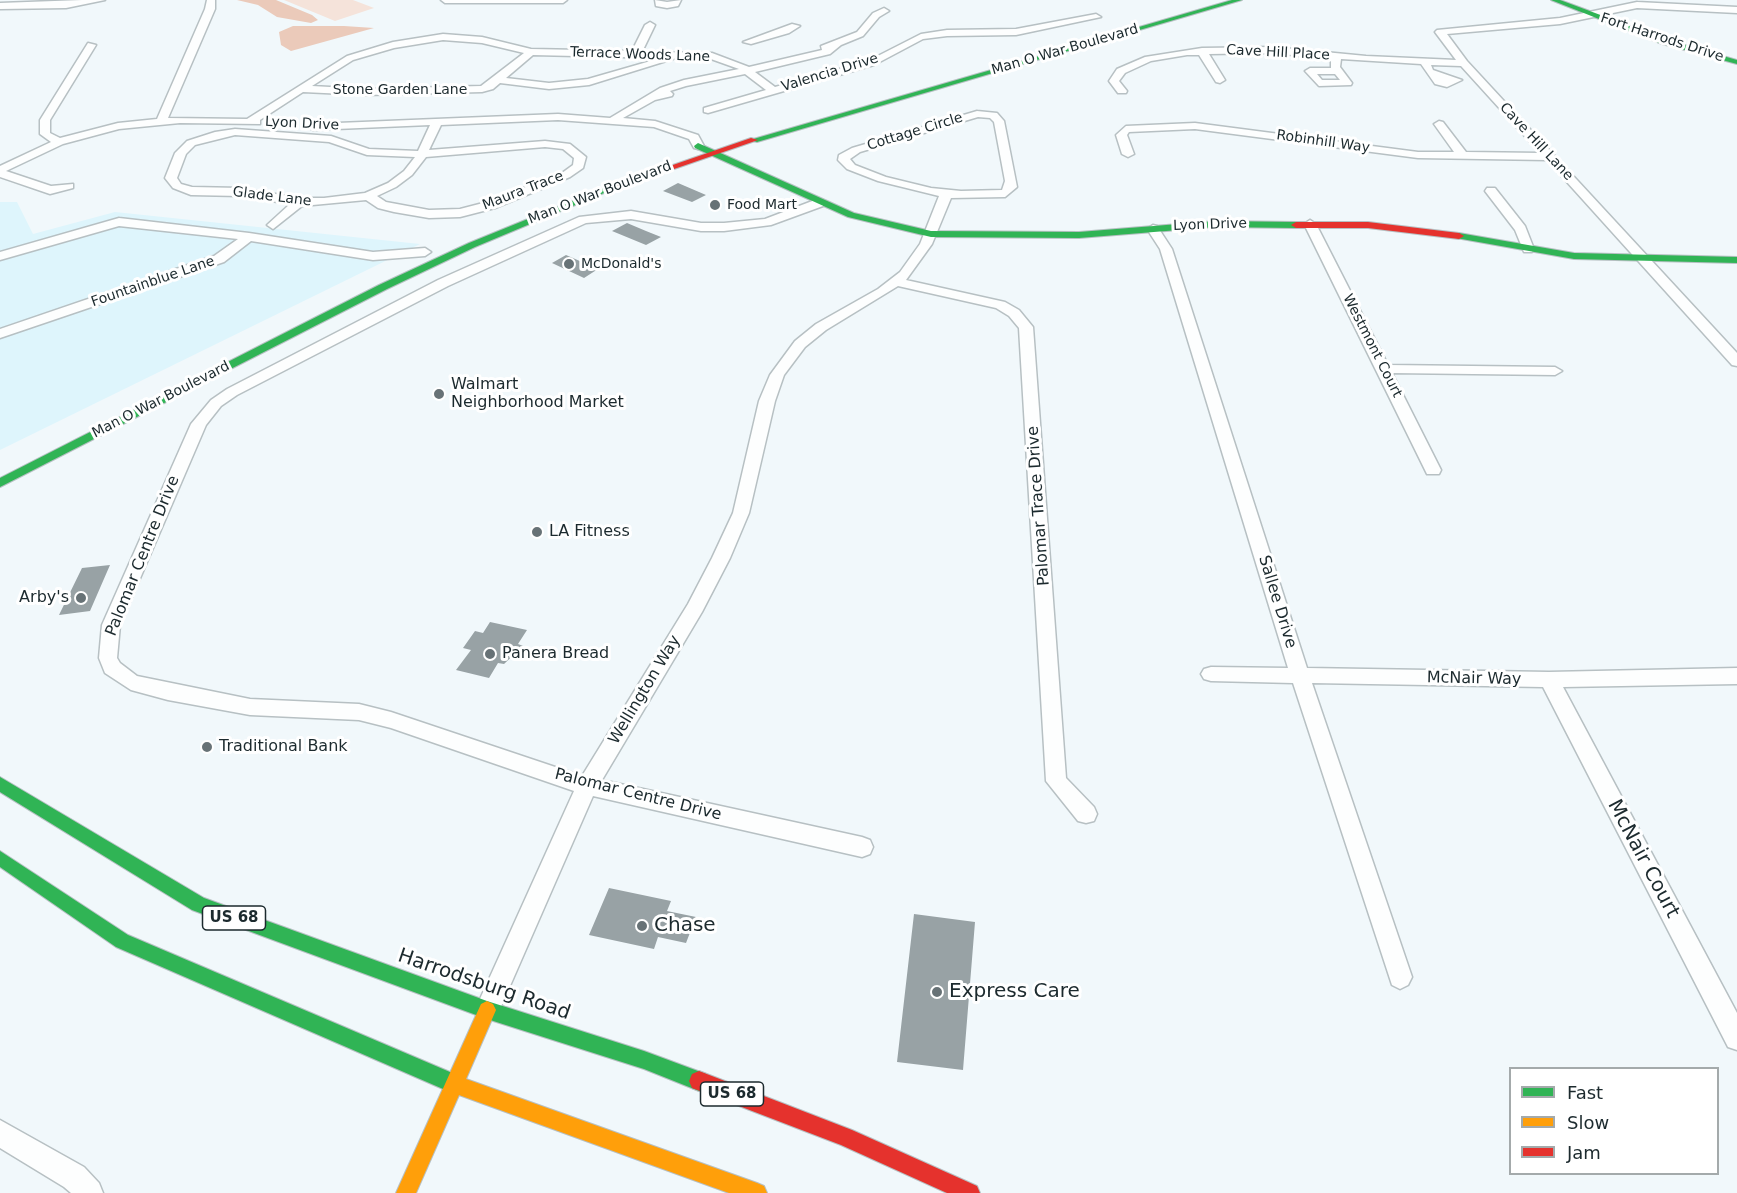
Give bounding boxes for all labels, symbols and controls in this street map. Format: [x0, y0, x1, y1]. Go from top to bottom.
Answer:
street label: Fort Harrods Drive [1598, 10, 1726, 66]
street label: Man O War Boulevard [990, 21, 1140, 79]
street label: Cave Hill Place [1226, 42, 1330, 64]
street label: Terrace Woods Lane [570, 44, 710, 66]
street label: Valencia Drive [780, 50, 880, 96]
street label: Stone Garden Lane [333, 82, 467, 98]
street label: Cave Hill Lane [1496, 100, 1576, 184]
street label: Cottage Circle [865, 109, 965, 155]
street label: Lyon Drive [265, 114, 339, 134]
street label: Robinhill Way [1275, 127, 1371, 157]
street label: Man O War Boulevard [526, 158, 674, 228]
street label: Maura Trace [480, 168, 566, 214]
street label: Glade Lane [232, 184, 312, 210]
place label: Food Mart [727, 197, 797, 213]
marker: Food Mart [708, 198, 722, 212]
street label: Lyon Drive [1173, 215, 1247, 235]
street label: Fountainblue Lane [89, 253, 217, 311]
place label: McDonald's [581, 256, 661, 272]
marker: McDonald's [562, 257, 576, 271]
street label: Westmont Court [1339, 291, 1405, 401]
street label: Man O War Boulevard [89, 358, 233, 442]
place label: Walmart Neighborhood Market [451, 375, 624, 413]
marker: Walmart Neighborhood Market [432, 387, 446, 401]
street label: Palomar Trace Drive [1024, 425, 1054, 587]
street label: Palomar Centre Drive [102, 473, 184, 639]
place label: LA Fitness [549, 522, 630, 542]
marker: LA Fitness [530, 525, 544, 539]
street label: Sallee Drive [1254, 553, 1300, 651]
place label: Arby's [19, 588, 69, 608]
marker: Arby's [74, 591, 88, 605]
street label: Wellington Way [605, 632, 685, 748]
place label: Panera Bread [502, 644, 609, 664]
marker: Panera Bread [483, 647, 497, 661]
street label: McNair Way [1427, 669, 1521, 689]
place label: Traditional Bank [219, 737, 348, 757]
marker: Traditional Bank [200, 740, 214, 754]
street label: Palomar Centre Drive [553, 765, 723, 825]
street label: McNair Court [1602, 796, 1684, 922]
road number: US 68 [202, 906, 266, 930]
place label: Chase [654, 914, 716, 938]
marker: Chase [635, 919, 649, 933]
street label: Harrodsburg Road [395, 944, 573, 1026]
place label: Express Care [949, 980, 1080, 1004]
marker: Express Care [930, 985, 944, 999]
legend [1509, 1067, 1719, 1175]
road number: US 68 [700, 1082, 764, 1106]
text: Fast [1567, 1082, 1603, 1103]
text: Slow [1567, 1112, 1609, 1133]
text: Jam [1567, 1142, 1601, 1163]

